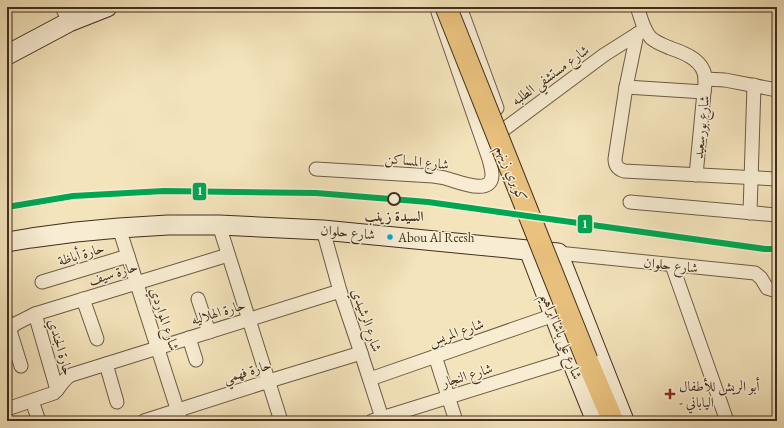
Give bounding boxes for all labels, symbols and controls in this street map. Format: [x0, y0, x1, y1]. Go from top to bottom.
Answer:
street label: شارع مستشفي الطلبه [508, 41, 595, 113]
street label: شارع بورسعيد [689, 95, 716, 160]
street label: كوبري زينهم [488, 142, 531, 206]
street label: شارع المساكن [384, 149, 450, 176]
line badge: 1 [192, 182, 207, 201]
text: 1 [197, 184, 203, 198]
marker: السيدة زينب [387, 192, 401, 206]
place label: السيدة زينب [365, 207, 423, 226]
line badge: 1 [577, 214, 593, 234]
text: 1 [582, 217, 588, 231]
street label: شارع حلوان [320, 221, 376, 246]
place label: Abou Al Reesh [397, 229, 475, 246]
marker: Abou Al Reesh [385, 232, 395, 242]
street label: حارة أباظة [55, 237, 106, 270]
street label: شارع حلوان [643, 253, 699, 280]
street label: حارة سيف [86, 257, 140, 289]
street label: شارع المواردي [143, 285, 184, 354]
street label: شارع الرشيدي [345, 286, 386, 355]
street label: شارع على باشا ابراهيم [533, 290, 587, 384]
street label: حارة الهلاليه [189, 295, 247, 329]
street label: شارع المريس [426, 314, 487, 353]
street label: حارة الجندي [41, 317, 78, 378]
street label: حارة فهمي [221, 355, 274, 391]
street label: شارع النجار [437, 359, 496, 395]
place label: أبو الريش للأطفال - الياباني [679, 376, 760, 414]
marker: أبو الريش للأطفال - الياباني [664, 388, 676, 400]

